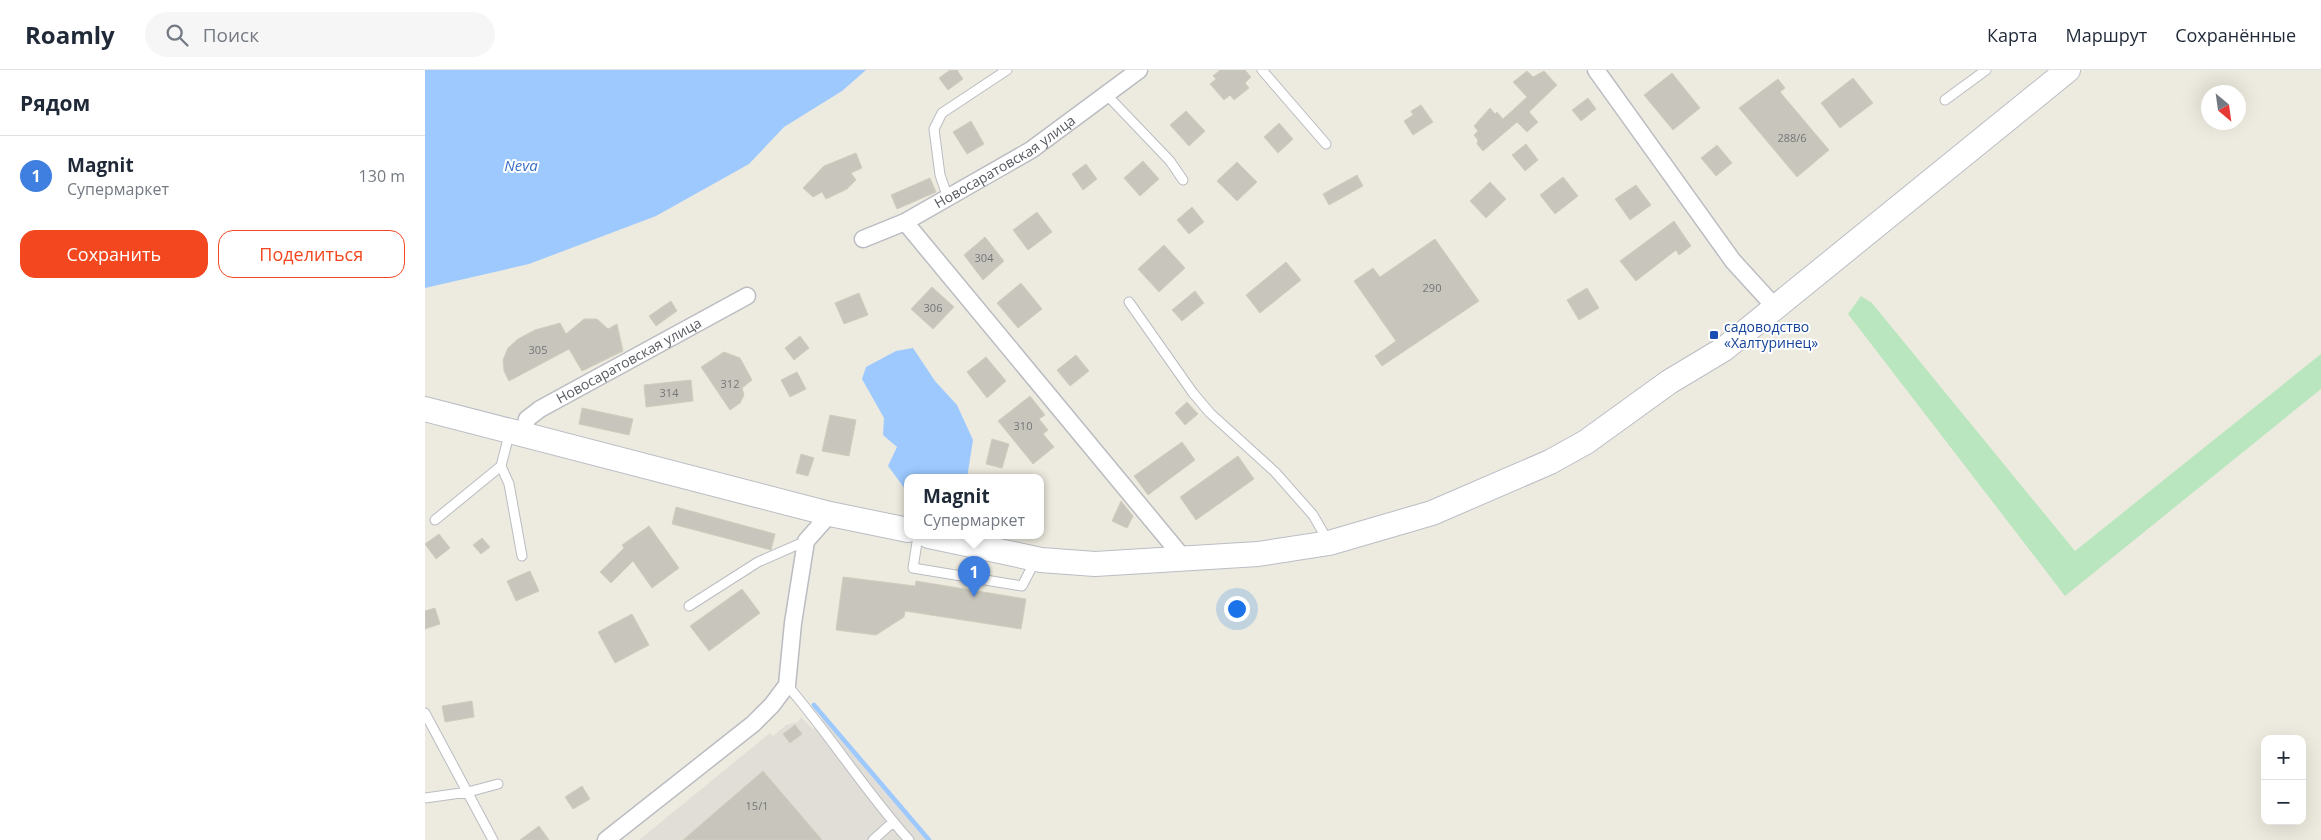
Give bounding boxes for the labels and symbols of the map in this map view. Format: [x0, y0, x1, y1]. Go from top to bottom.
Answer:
north arrow [2201, 85, 2246, 130]
street label: Новосаратовская улица [931, 110, 1079, 212]
house number: 288/6 [1777, 130, 1807, 145]
water label: Neva [504, 155, 538, 175]
house number: 304 [975, 250, 994, 265]
house number: 290 [1423, 280, 1441, 295]
house number: 306 [924, 300, 942, 315]
street label: Новосаратовская улица [553, 313, 704, 407]
place label: садоводство «Халтуринец» [1724, 317, 1818, 352]
marker: садоводство «Халтуринец» [1708, 329, 1720, 341]
house number: 305 [529, 342, 547, 357]
house number: 312 [721, 376, 739, 391]
house number: 314 [660, 385, 679, 400]
house number: 310 [1014, 418, 1032, 433]
pin: 1 [958, 556, 990, 597]
your location [1224, 596, 1250, 622]
house number: 15/1 [746, 798, 768, 813]

